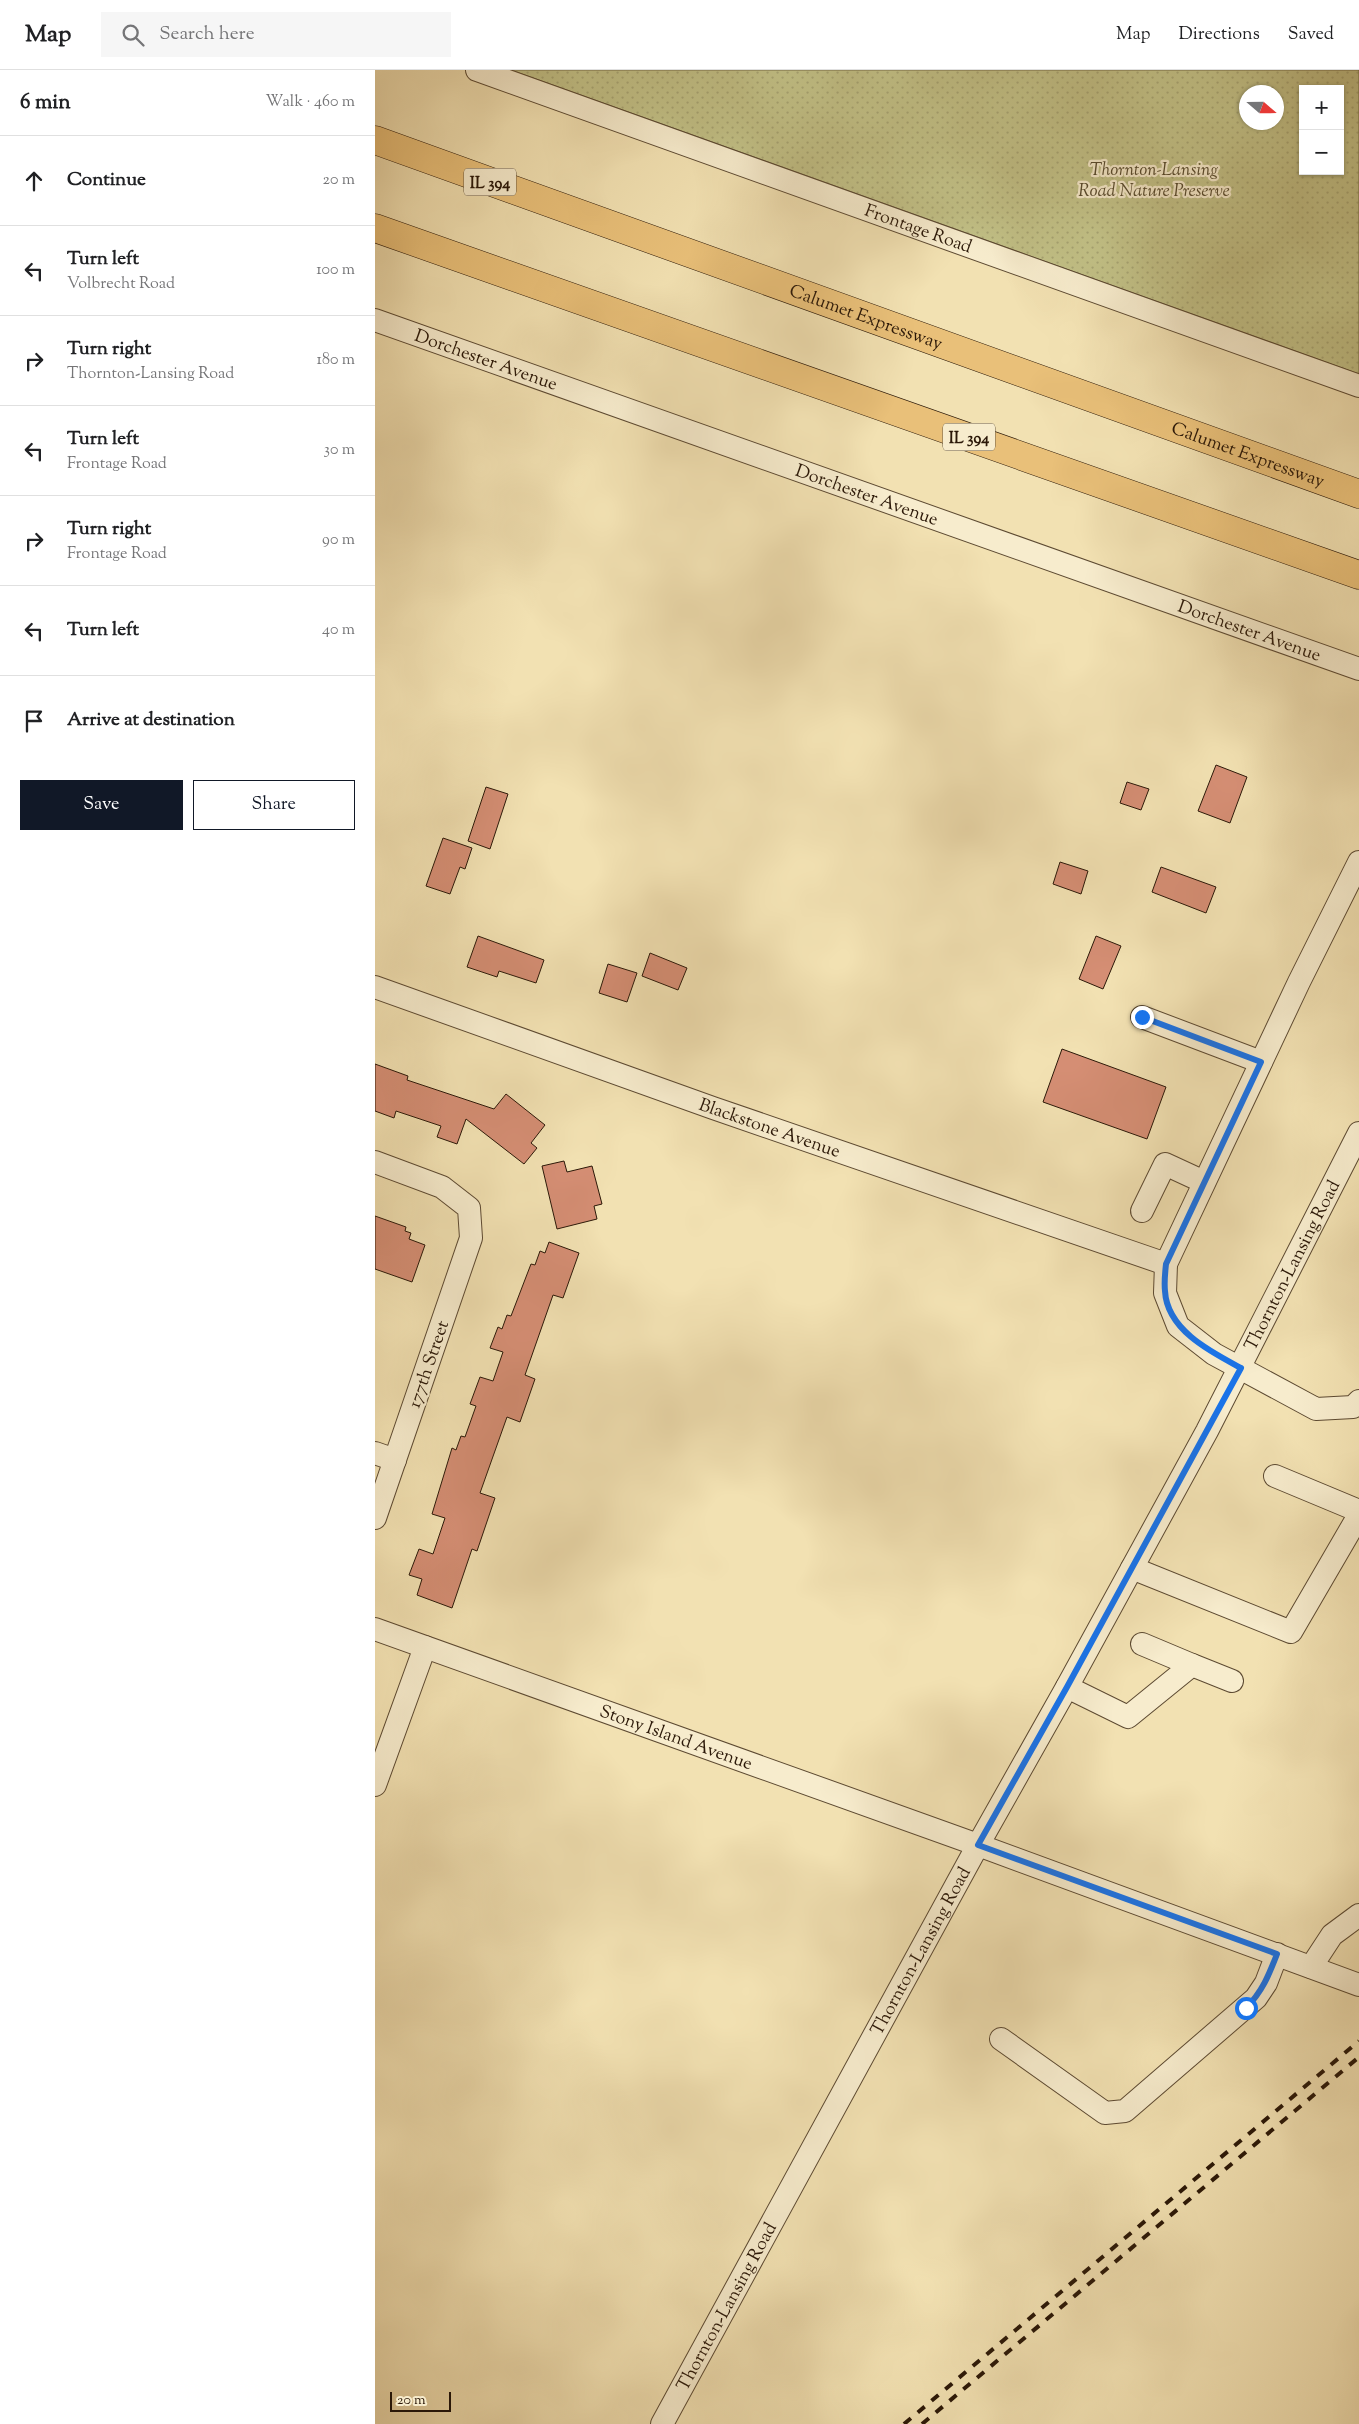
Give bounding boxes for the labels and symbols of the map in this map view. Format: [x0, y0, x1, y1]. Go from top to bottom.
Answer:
north arrow [1239, 85, 1284, 130]
park label: Thornton-Lansing Road Nature Preserve [1078, 158, 1230, 205]
road number: IL 394 [464, 168, 516, 195]
street label: Frontage Road [861, 199, 975, 261]
street label: Calumet Expressway [785, 279, 946, 358]
street label: Dorchester Avenue [410, 324, 561, 399]
street label: Calumet Expressway [1167, 417, 1328, 496]
road number: IL 394 [943, 424, 995, 451]
street label: Dorchester Avenue [791, 459, 941, 534]
street label: Dorchester Avenue [1174, 595, 1324, 669]
route end [1131, 1006, 1154, 1029]
street label: Blackstone Avenue [695, 1093, 843, 1166]
street label: Thornton-Lansing Road [1239, 1176, 1348, 1356]
street label: 177th Street [403, 1317, 457, 1412]
street label: Stony Island Avenue [596, 1699, 756, 1778]
street label: Thornton-Lansing Road [865, 1863, 978, 2041]
route start [1235, 1997, 1258, 2020]
street label: Thornton-Lansing Road [671, 2218, 784, 2396]
scale bar [390, 2389, 451, 2412]

